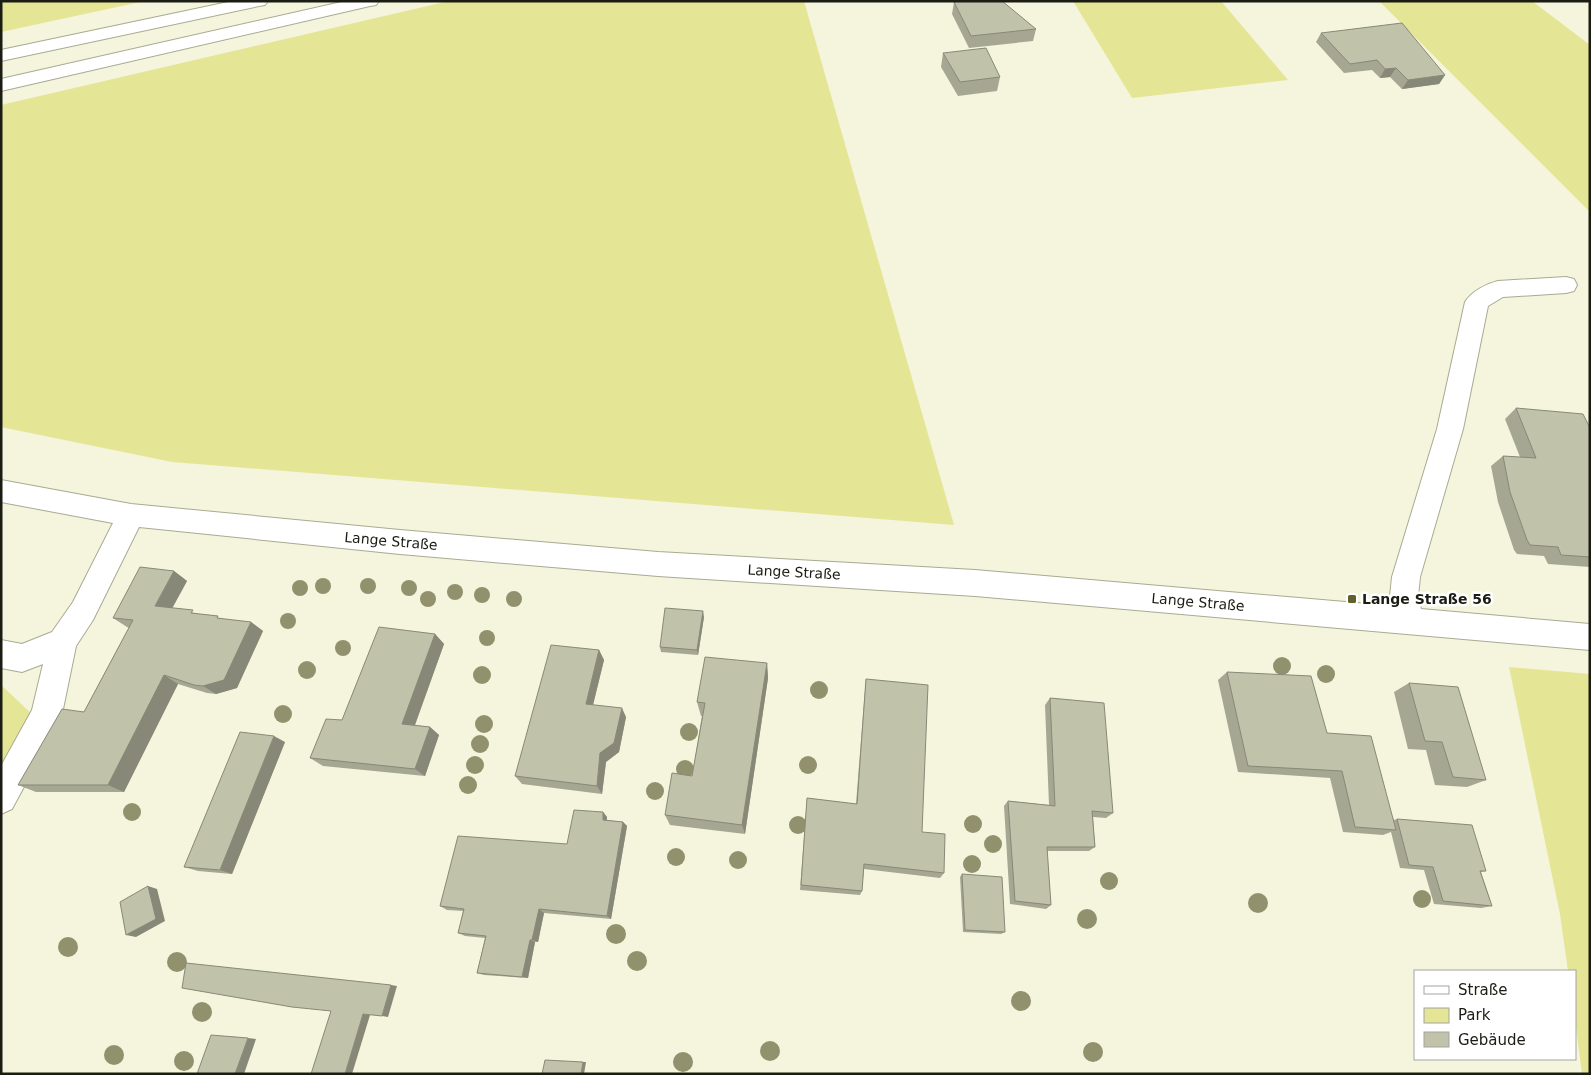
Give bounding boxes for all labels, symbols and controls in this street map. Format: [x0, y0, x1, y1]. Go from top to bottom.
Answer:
street label: Lange Straße [344, 529, 438, 553]
street label: Lange Straße [747, 562, 841, 582]
street label: Lange Straße [1151, 590, 1245, 614]
place label: Lange Straße 56 [1362, 591, 1492, 607]
marker: Lange Straße 56 [1346, 593, 1358, 605]
legend [1414, 970, 1576, 1060]
text: Straße [1458, 981, 1507, 999]
text: Park [1458, 1006, 1491, 1024]
text: Gebäude [1458, 1031, 1526, 1049]

